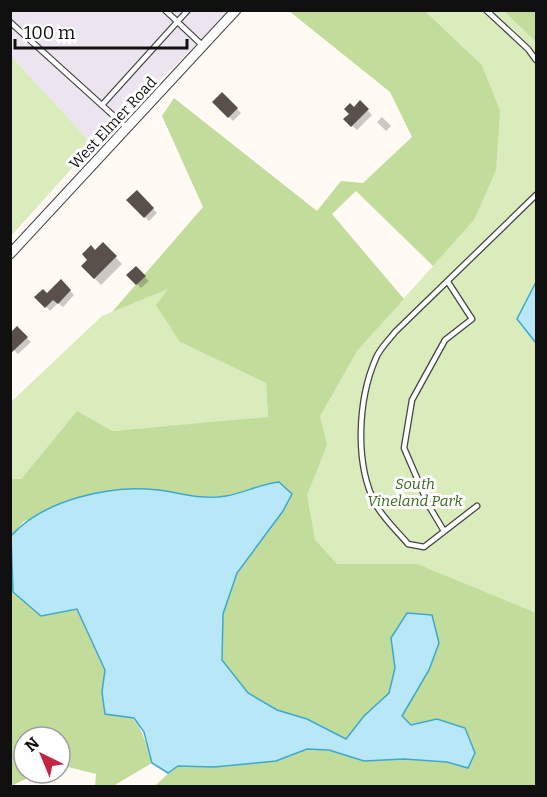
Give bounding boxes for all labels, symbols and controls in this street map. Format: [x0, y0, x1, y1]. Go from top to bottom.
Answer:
scale bar [15, 12, 188, 50]
text: 100 m [24, 22, 75, 44]
street label: West Elmer Road [66, 73, 160, 173]
park label: South Vineland Park [367, 475, 463, 510]
north arrow [12, 725, 72, 785]
text: N [21, 733, 43, 756]

